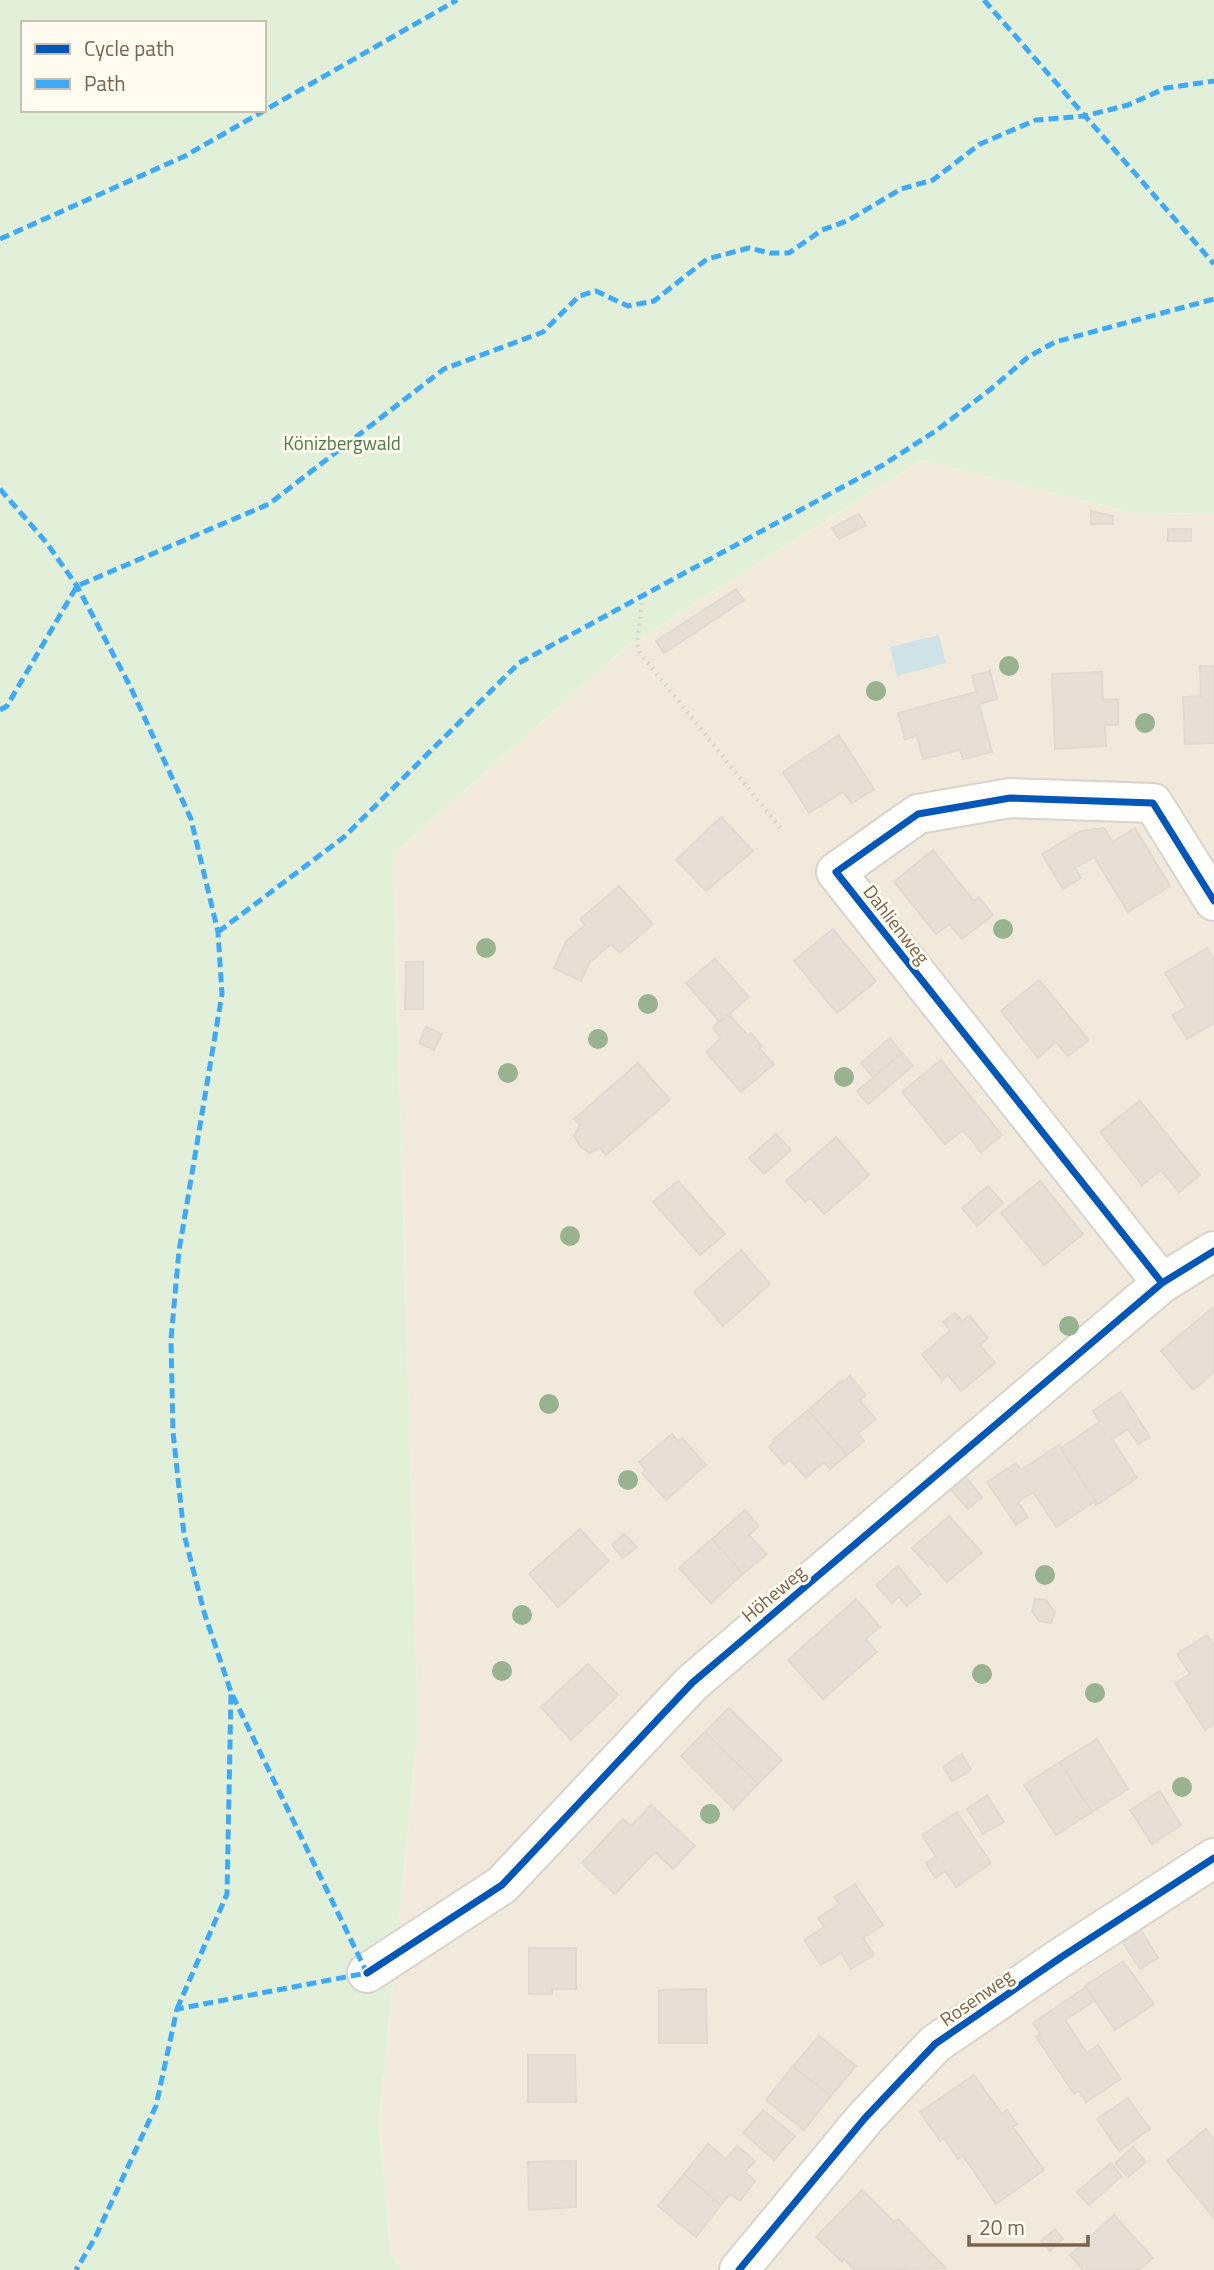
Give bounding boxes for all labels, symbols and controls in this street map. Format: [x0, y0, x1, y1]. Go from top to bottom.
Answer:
legend [21, 21, 266, 112]
text: Cycle path [84, 32, 175, 64]
text: Path [84, 67, 126, 99]
park label: Könizbergwald [283, 428, 401, 457]
street label: Dahlienweg [857, 878, 937, 970]
street label: Höheweg [734, 1557, 812, 1629]
street label: Rosenweg [933, 1961, 1019, 2033]
scale bar [969, 2204, 1088, 2248]
text: 20 m [979, 2211, 1025, 2243]

